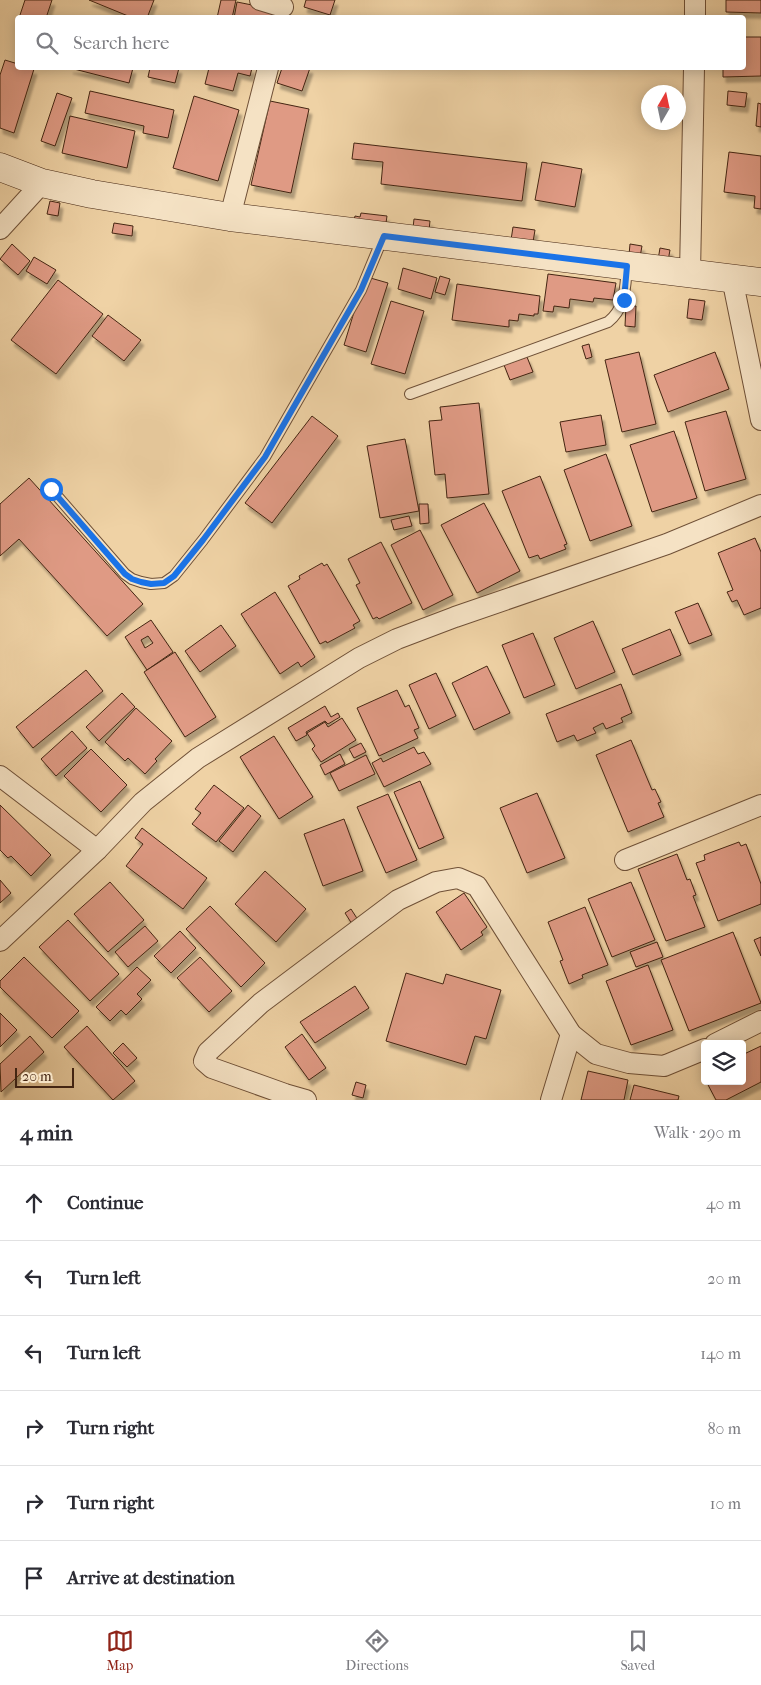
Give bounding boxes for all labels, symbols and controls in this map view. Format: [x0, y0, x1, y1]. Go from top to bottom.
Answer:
search box [15, 15, 746, 70]
icon: search [33, 29, 61, 57]
text: Search here [73, 32, 169, 54]
north arrow [641, 85, 686, 130]
route end [613, 289, 636, 312]
route start [40, 478, 63, 501]
map controls [701, 1040, 746, 1085]
button: layers [701, 1040, 746, 1085]
scale bar [15, 1065, 74, 1088]
text: 20 m [22, 1068, 52, 1085]
text: 4 min [20, 1121, 73, 1145]
text: Walk · 290 m [654, 1123, 741, 1142]
icon: ahead [20, 1189, 48, 1217]
text: Continue [67, 1192, 143, 1214]
text: 40 m [706, 1194, 741, 1213]
icon: left [20, 1264, 48, 1292]
text: Turn left [67, 1267, 141, 1289]
text: 20 m [707, 1269, 741, 1288]
icon: left [20, 1339, 48, 1367]
text: Turn left [67, 1342, 141, 1364]
text: 140 m [700, 1344, 741, 1363]
icon: right [20, 1414, 48, 1442]
text: Turn right [67, 1417, 154, 1439]
text: 80 m [707, 1419, 741, 1438]
icon: right [20, 1489, 48, 1517]
text: Turn right [67, 1492, 154, 1514]
text: 10 m [710, 1494, 741, 1513]
icon: arrive [20, 1564, 48, 1592]
text: Arrive at destination [67, 1567, 235, 1589]
tab: Map [106, 1627, 134, 1674]
tab: Directions [346, 1627, 409, 1674]
tab: Saved [620, 1627, 655, 1674]

